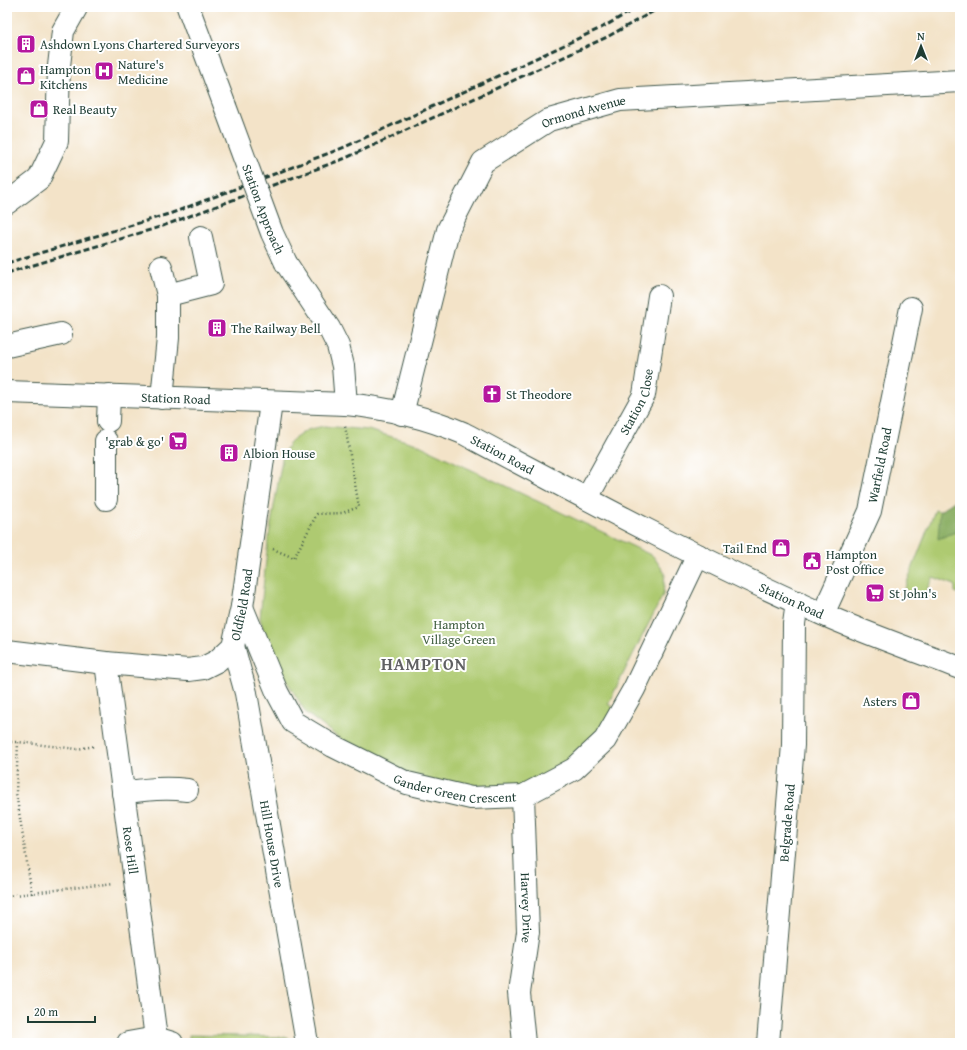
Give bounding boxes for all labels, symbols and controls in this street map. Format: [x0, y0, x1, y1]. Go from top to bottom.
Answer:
north arrow [901, 26, 941, 66]
text: N [917, 28, 925, 44]
building icon: Ashdown Lyons Chartered Surveyors [15, 33, 37, 55]
place label: Ashdown Lyons Chartered Surveyors [40, 35, 240, 54]
place label: Nature's Medicine [118, 55, 168, 89]
place label: Hampton Kitchens [40, 60, 92, 94]
hospital icon: Nature's Medicine [93, 60, 115, 82]
shop icon: Hampton Kitchens [15, 65, 37, 87]
street label: Ormond Avenue [537, 91, 626, 133]
shop icon: Real Beauty [28, 98, 50, 120]
place label: Real Beauty [53, 100, 117, 119]
street label: Station Approach [237, 162, 290, 258]
building icon: The Railway Bell [206, 317, 228, 339]
place label: The Railway Bell [231, 319, 321, 338]
street label: Station Close [615, 367, 658, 438]
church icon: St Theodore [481, 383, 503, 405]
place label: St Theodore [506, 385, 572, 404]
street label: Station Road [141, 388, 211, 409]
street label: Warfield Road [863, 426, 897, 505]
supermarket icon: 'grab & go' [167, 430, 189, 452]
street label: Station Road [467, 430, 537, 479]
place label: 'grab & go' [105, 432, 164, 451]
building icon: Albion House [218, 442, 240, 464]
place label: Albion House [243, 444, 315, 463]
shop icon: Tail End [770, 537, 792, 559]
place label: Tail End [723, 539, 767, 558]
place label: Hampton Post Office [826, 545, 884, 579]
public building icon: Hampton Post Office [801, 550, 823, 572]
street label: Oldfield Road [226, 567, 257, 643]
street label: Station Road [756, 578, 827, 624]
supermarket icon: St John's [864, 582, 886, 604]
place label: St John's [889, 584, 937, 603]
park label: Hampton Village Green [422, 615, 496, 649]
district label: HAMPTON [381, 651, 467, 676]
shop icon: Asters [900, 690, 922, 712]
place label: Asters [863, 692, 897, 711]
street label: Gander Green Crescent [390, 769, 517, 808]
street label: Belgrade Road [774, 783, 800, 863]
street label: Hill House Drive [255, 799, 289, 889]
street label: Rose Hill [118, 825, 143, 876]
street label: Harvey Drive [516, 872, 537, 945]
scale bar [28, 998, 95, 1024]
text: 20 m [34, 1003, 58, 1020]

